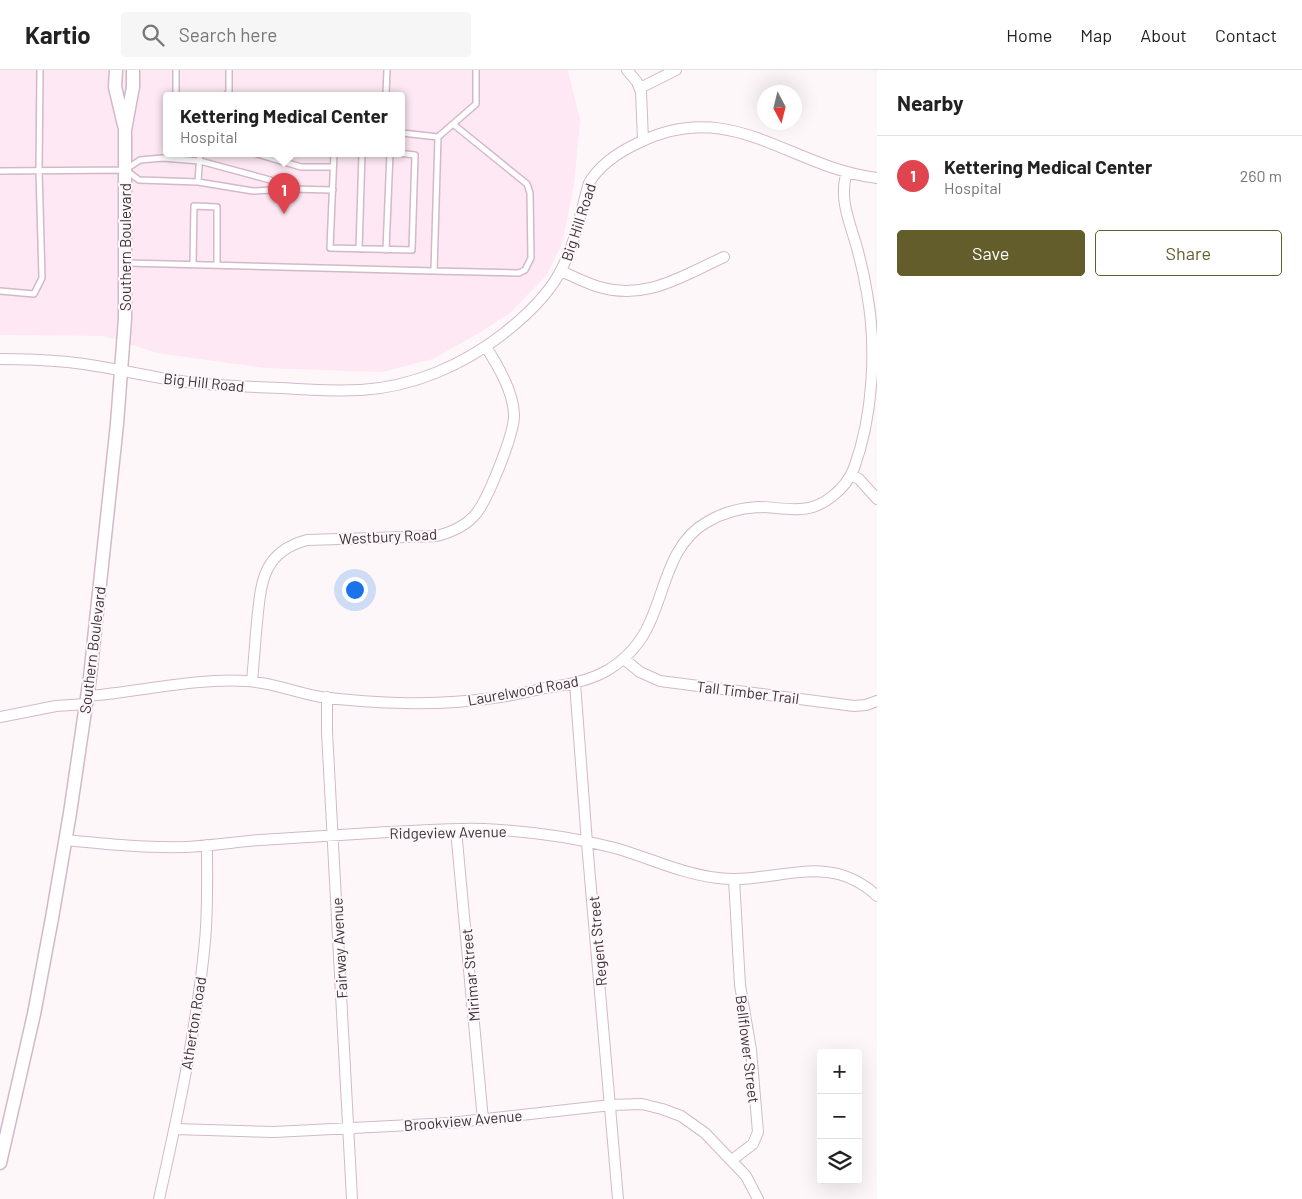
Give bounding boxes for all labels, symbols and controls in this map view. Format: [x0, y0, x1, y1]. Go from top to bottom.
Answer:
search box [121, 12, 471, 57]
text: Kartio [25, 20, 91, 49]
icon: search [139, 21, 167, 49]
text: Search here [179, 23, 277, 46]
text: Home [1006, 24, 1052, 46]
text: Map [1080, 24, 1112, 46]
text: About [1140, 24, 1187, 46]
text: Contact [1215, 24, 1277, 46]
north arrow [757, 85, 802, 130]
text: Nearby [897, 90, 963, 115]
popup [163, 92, 405, 157]
text: Kettering Medical Center [180, 104, 388, 127]
text: Hospital [180, 127, 237, 146]
text: Kettering Medical Center [944, 155, 1152, 178]
text: 1 [910, 166, 916, 185]
text: 260 m [1240, 166, 1282, 185]
pin: 1 [268, 173, 300, 214]
text: Hospital [944, 178, 1001, 197]
street label: Big Hill Road [557, 181, 599, 263]
street label: Southern Boulevard [116, 183, 134, 311]
button: Save [897, 230, 1085, 276]
button: Share [1095, 230, 1282, 276]
street label: Big Hill Road [163, 369, 245, 395]
street label: Westbury Road [339, 524, 437, 548]
your location [342, 577, 368, 603]
street label: Southern Boulevard [75, 585, 109, 715]
street label: Laurelwood Road [466, 671, 580, 709]
street label: Tall Timber Trail [696, 677, 800, 707]
street label: Ridgeview Avenue [389, 822, 507, 842]
street label: Regent Street [584, 895, 610, 987]
street label: Fairway Avenue [327, 897, 351, 999]
street label: Mirimar Street [457, 928, 483, 1022]
street label: Atherton Road [177, 975, 209, 1071]
street label: Bellflower Street [732, 994, 764, 1104]
map controls [817, 1049, 862, 1184]
button: + [817, 1049, 862, 1094]
button: − [817, 1094, 862, 1139]
street label: Brookview Avenue [403, 1106, 523, 1134]
button: layers [817, 1139, 862, 1184]

